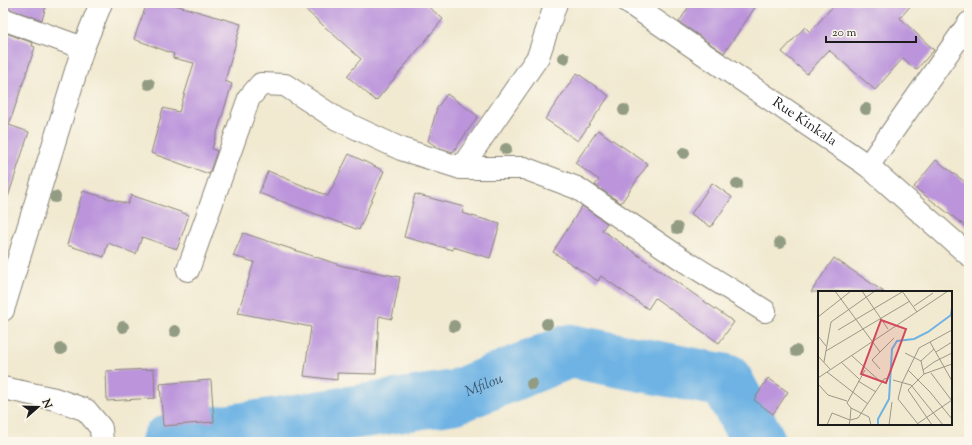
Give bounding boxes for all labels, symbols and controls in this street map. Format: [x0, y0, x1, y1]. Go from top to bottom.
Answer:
scale bar [826, 18, 916, 44]
text: 20 m [832, 24, 857, 42]
street label: Rue Kinkala [768, 93, 841, 152]
inset map [818, 291, 952, 425]
water label: Mfilou [462, 368, 506, 402]
north arrow [18, 387, 58, 427]
text: N [37, 396, 56, 411]

